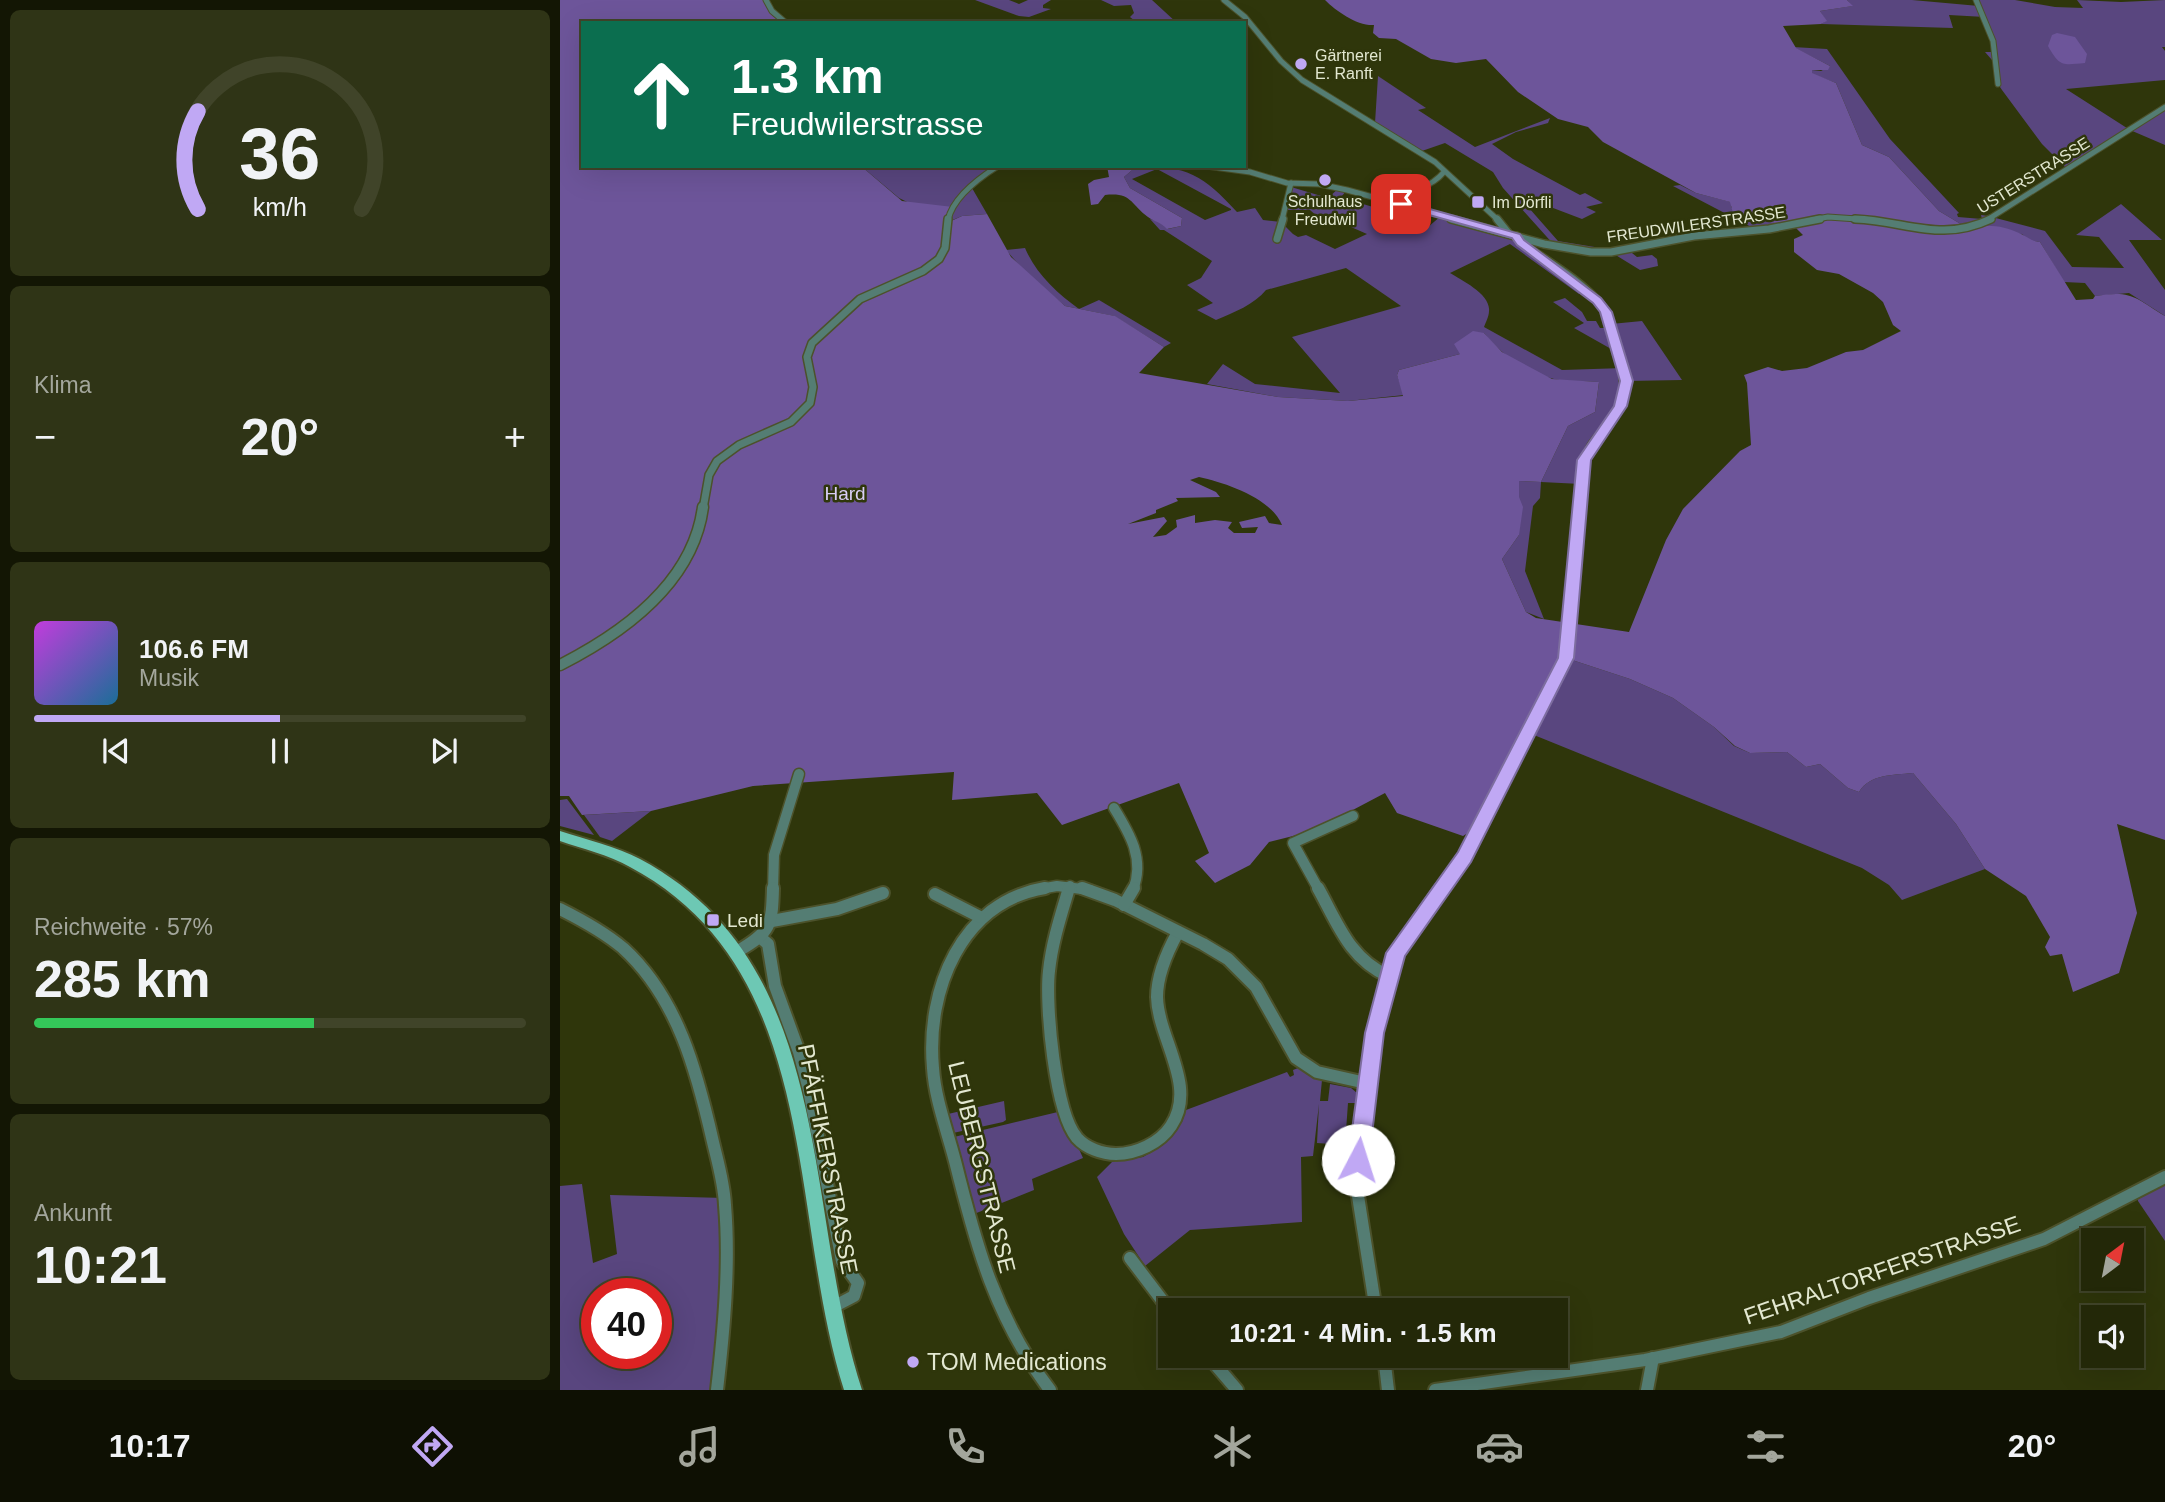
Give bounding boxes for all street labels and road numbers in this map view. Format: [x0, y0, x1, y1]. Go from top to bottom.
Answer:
street label: USTERSTRASSE [1974, 134, 2092, 217]
street label: FREUDWILERSTRASSE [1606, 204, 1787, 245]
street label: PFÄFFIKERSTRASSE [793, 1042, 863, 1276]
street label: LEUBERGSTRASSE [943, 1058, 1021, 1276]
street label: FEHRALTORFERSTRASSE [1740, 1210, 2024, 1330]

